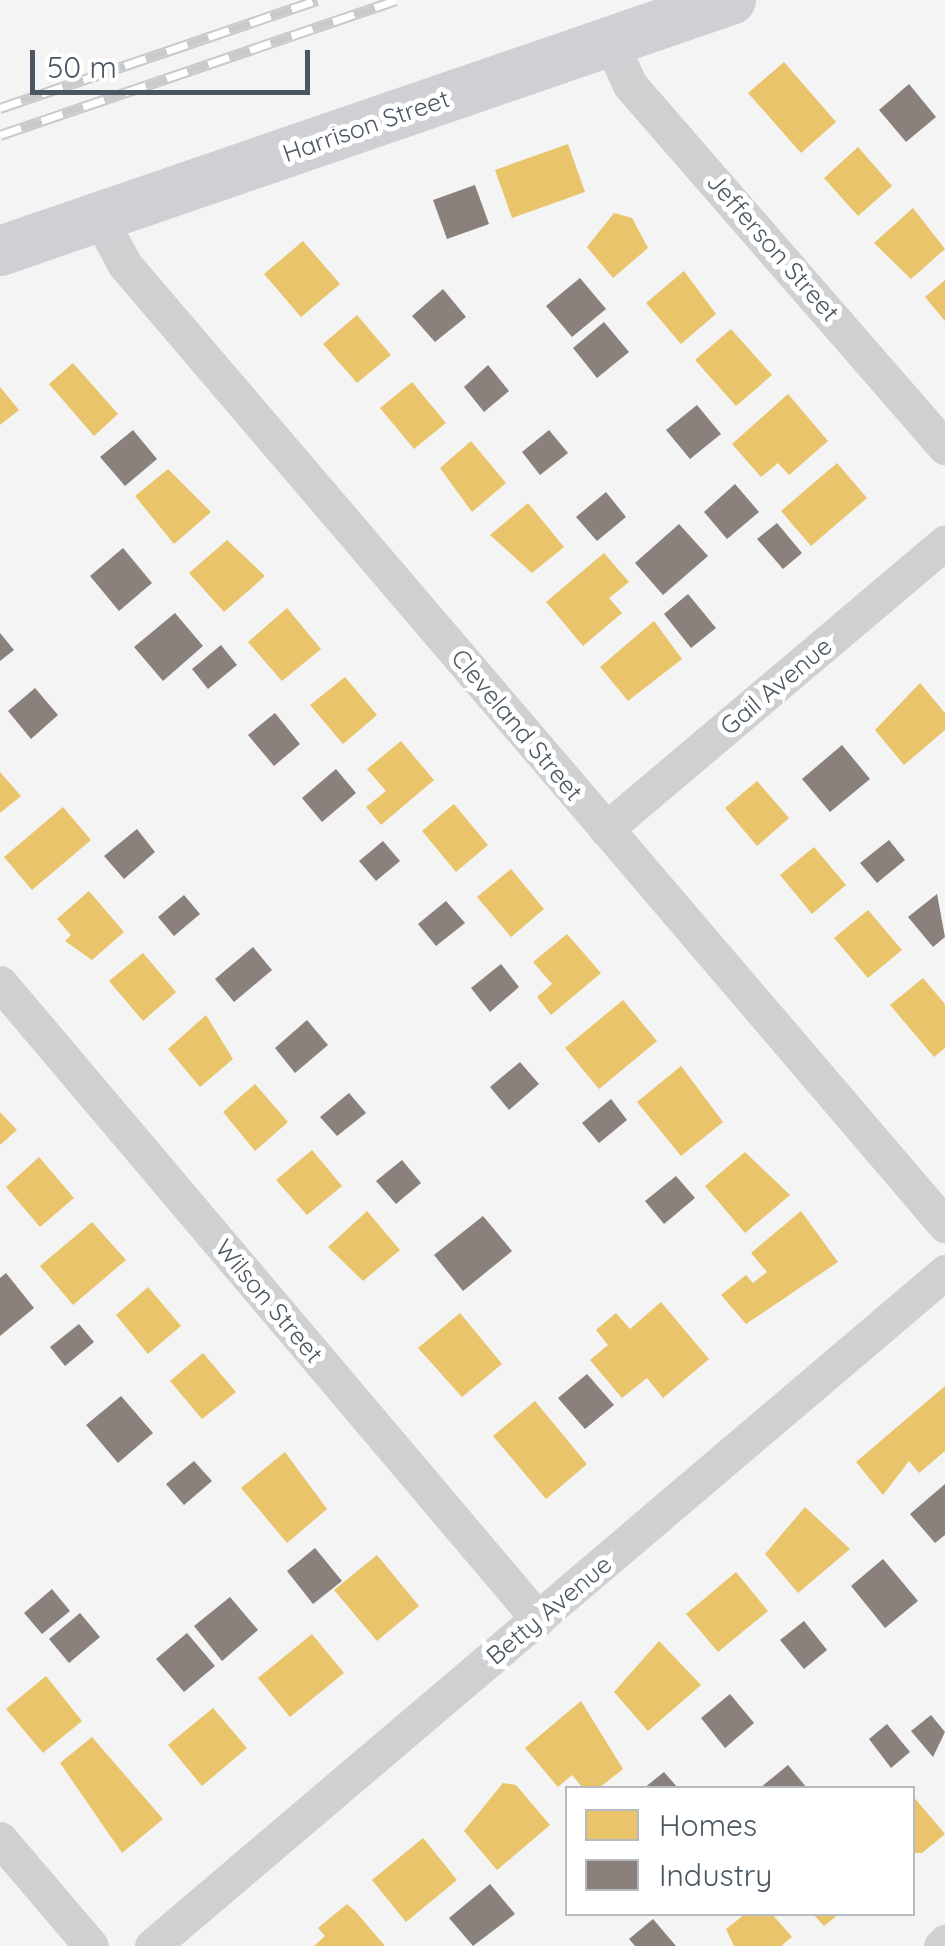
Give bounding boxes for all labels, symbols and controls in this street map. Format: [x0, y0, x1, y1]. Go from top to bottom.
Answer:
scale bar [35, 30, 315, 92]
text: 50 m [47, 48, 117, 86]
street label: Harrison Street [279, 83, 453, 169]
street label: Jefferson Street [700, 167, 846, 327]
street label: Gail Avenue [714, 631, 838, 741]
street label: Cleveland Street [445, 643, 589, 807]
street label: Wilson Street [209, 1233, 329, 1369]
street label: Betty Avenue [480, 1549, 618, 1671]
legend [565, 1786, 915, 1916]
text: Homes [659, 1806, 757, 1844]
text: Industry [659, 1856, 772, 1894]

